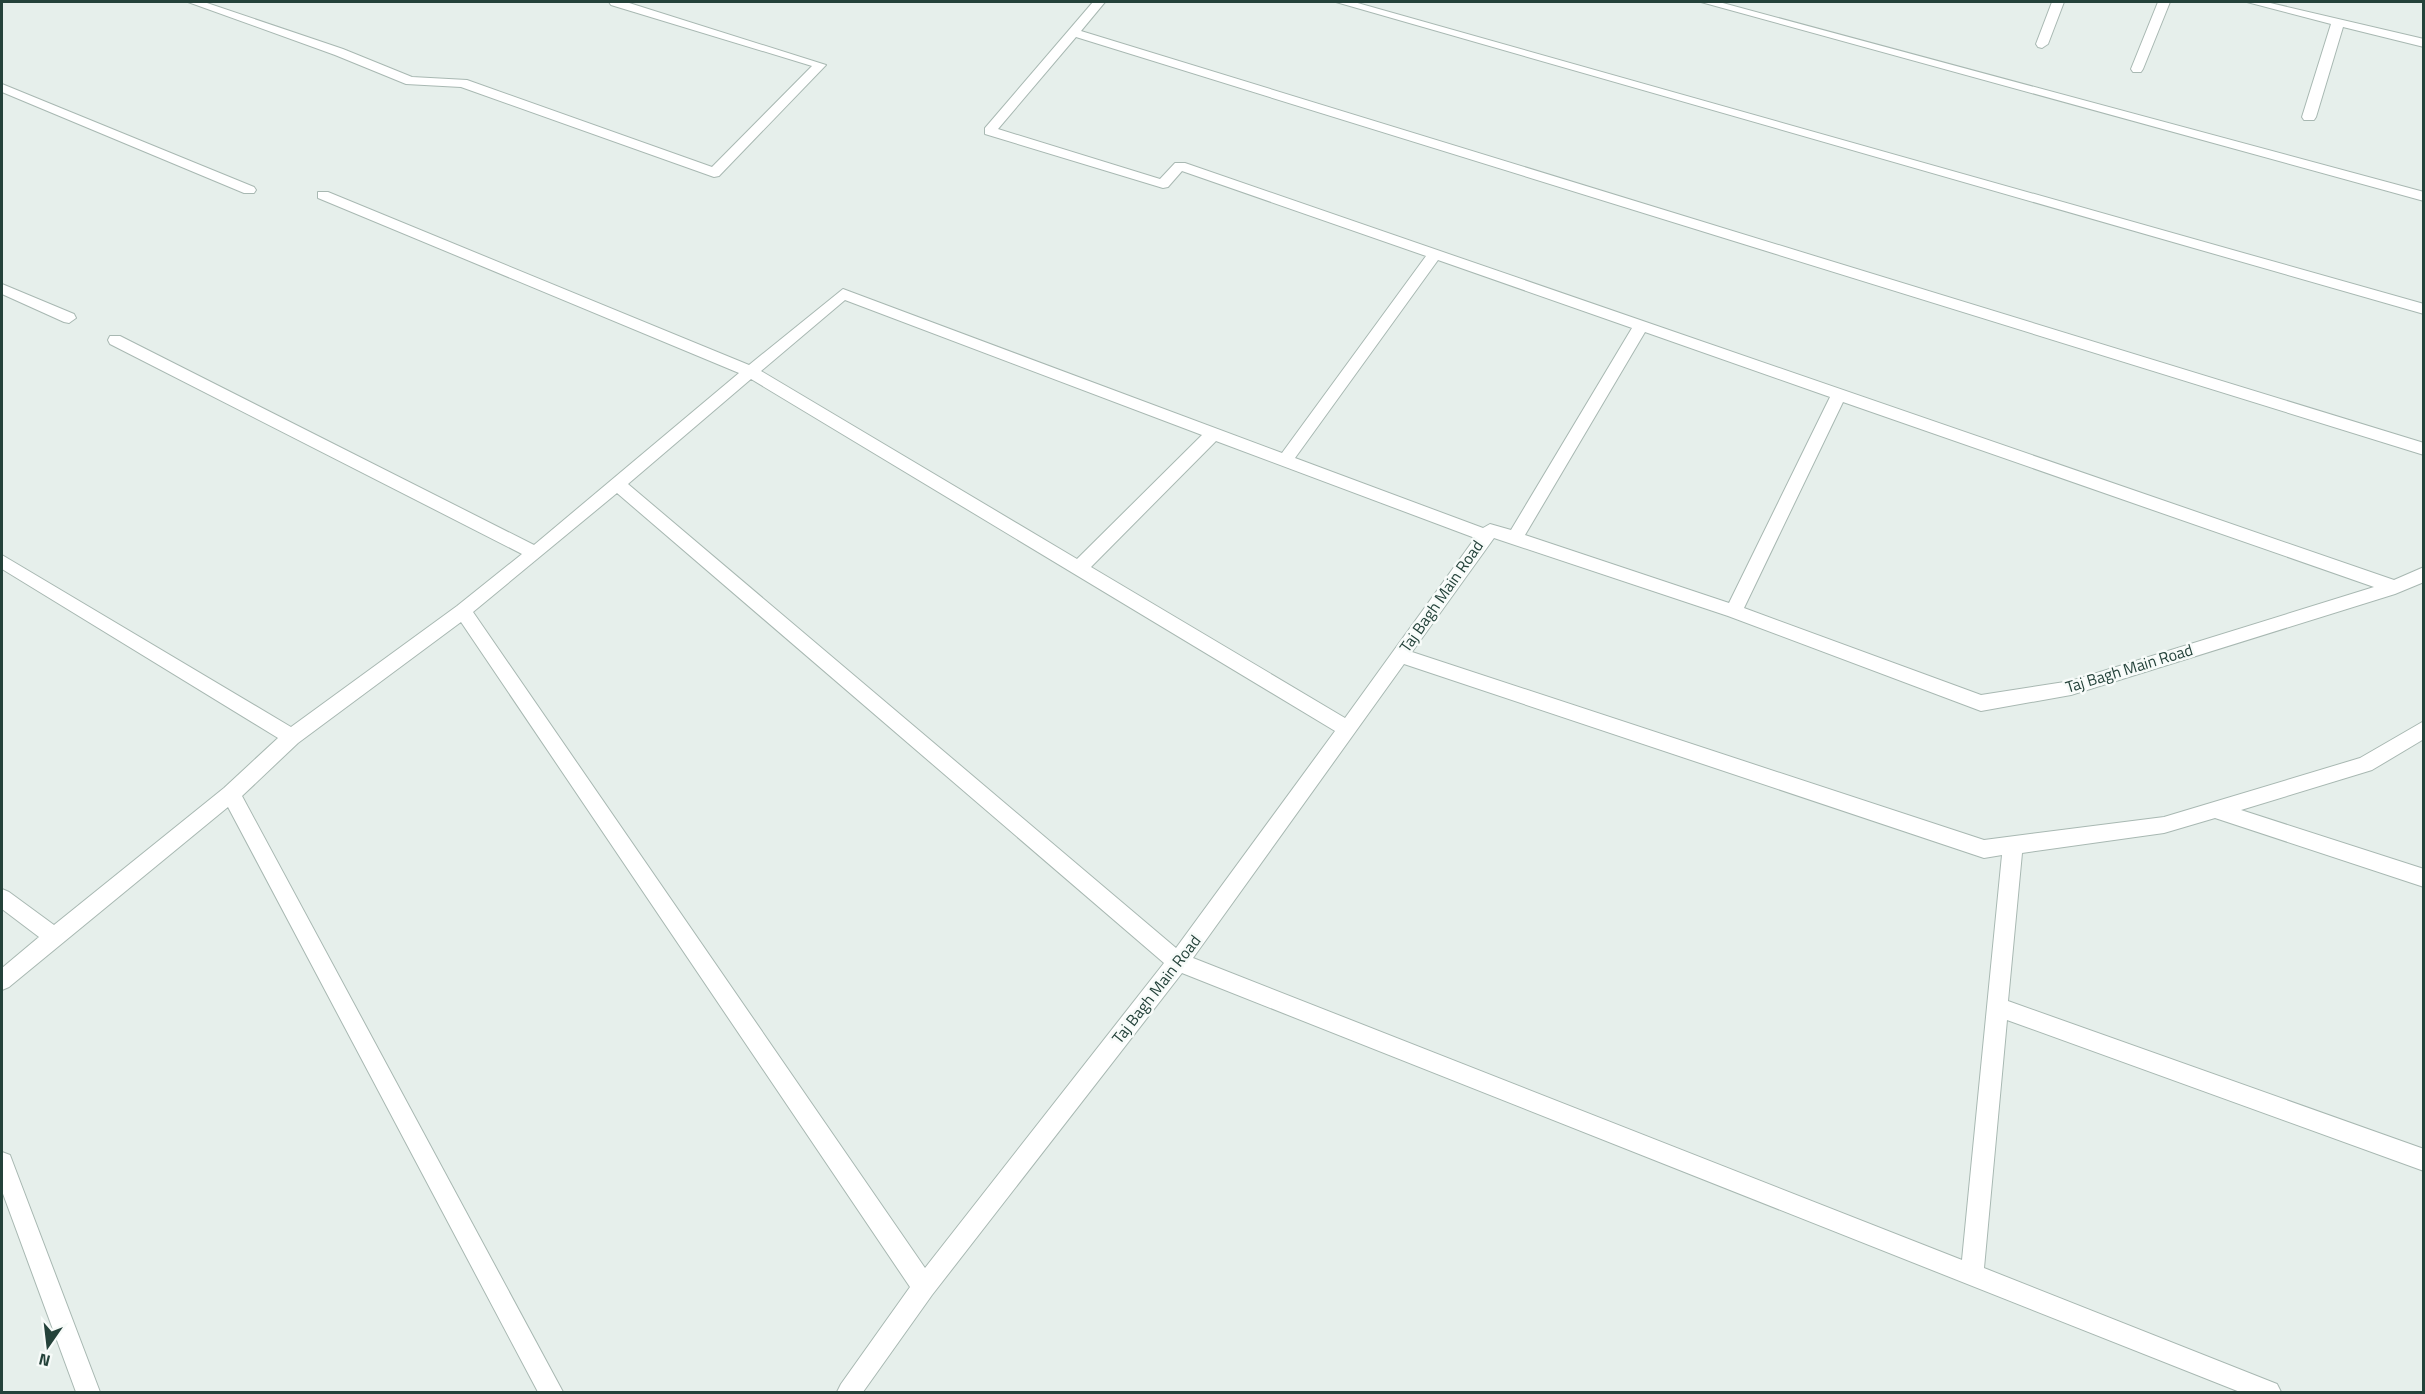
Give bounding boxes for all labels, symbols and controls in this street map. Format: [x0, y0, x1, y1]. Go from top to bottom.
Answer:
street label: Taj Bagh Main Road [1393, 535, 1489, 657]
street label: Taj Bagh Main Road [2062, 637, 2196, 699]
street label: Taj Bagh Main Road [1106, 930, 1206, 1048]
north arrow [18, 1316, 78, 1376]
text: N [36, 1348, 53, 1374]

